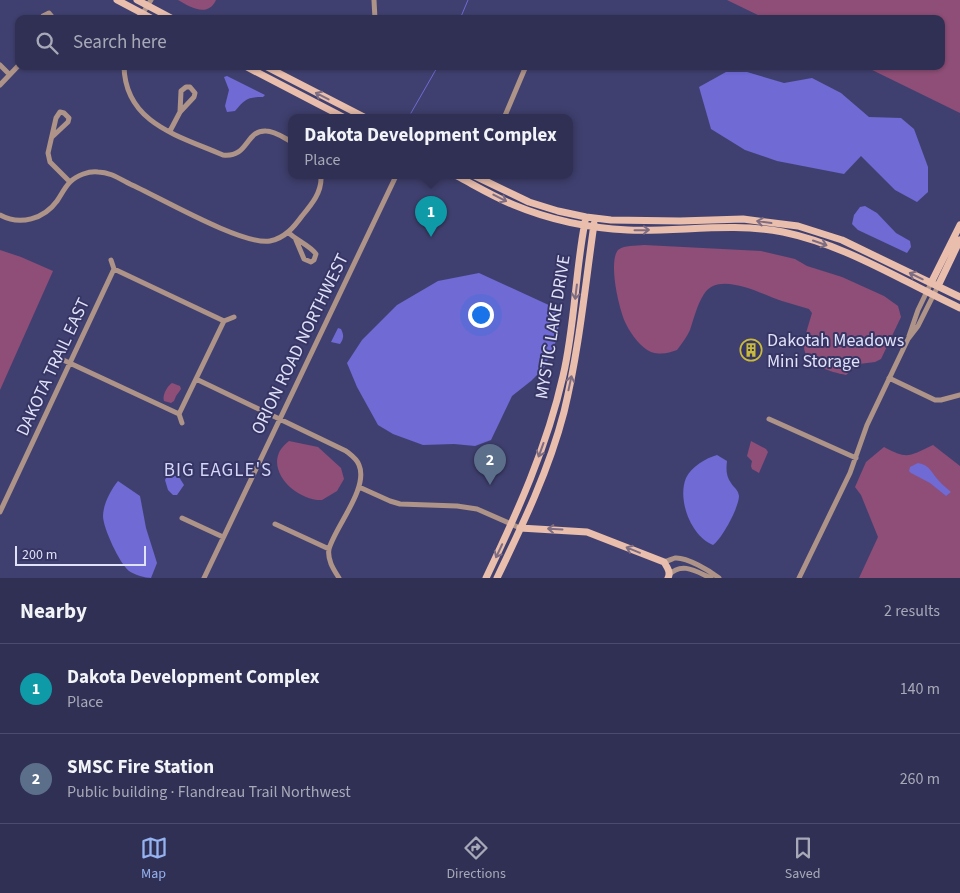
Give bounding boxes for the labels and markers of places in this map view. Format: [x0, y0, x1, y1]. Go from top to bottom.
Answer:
pin: 1 [415, 196, 447, 237]
place label: Dakotah Meadows Mini Storage [767, 328, 904, 374]
building icon: Dakotah Meadows Mini Storage [739, 338, 763, 362]
pin: 2 [474, 444, 506, 485]

